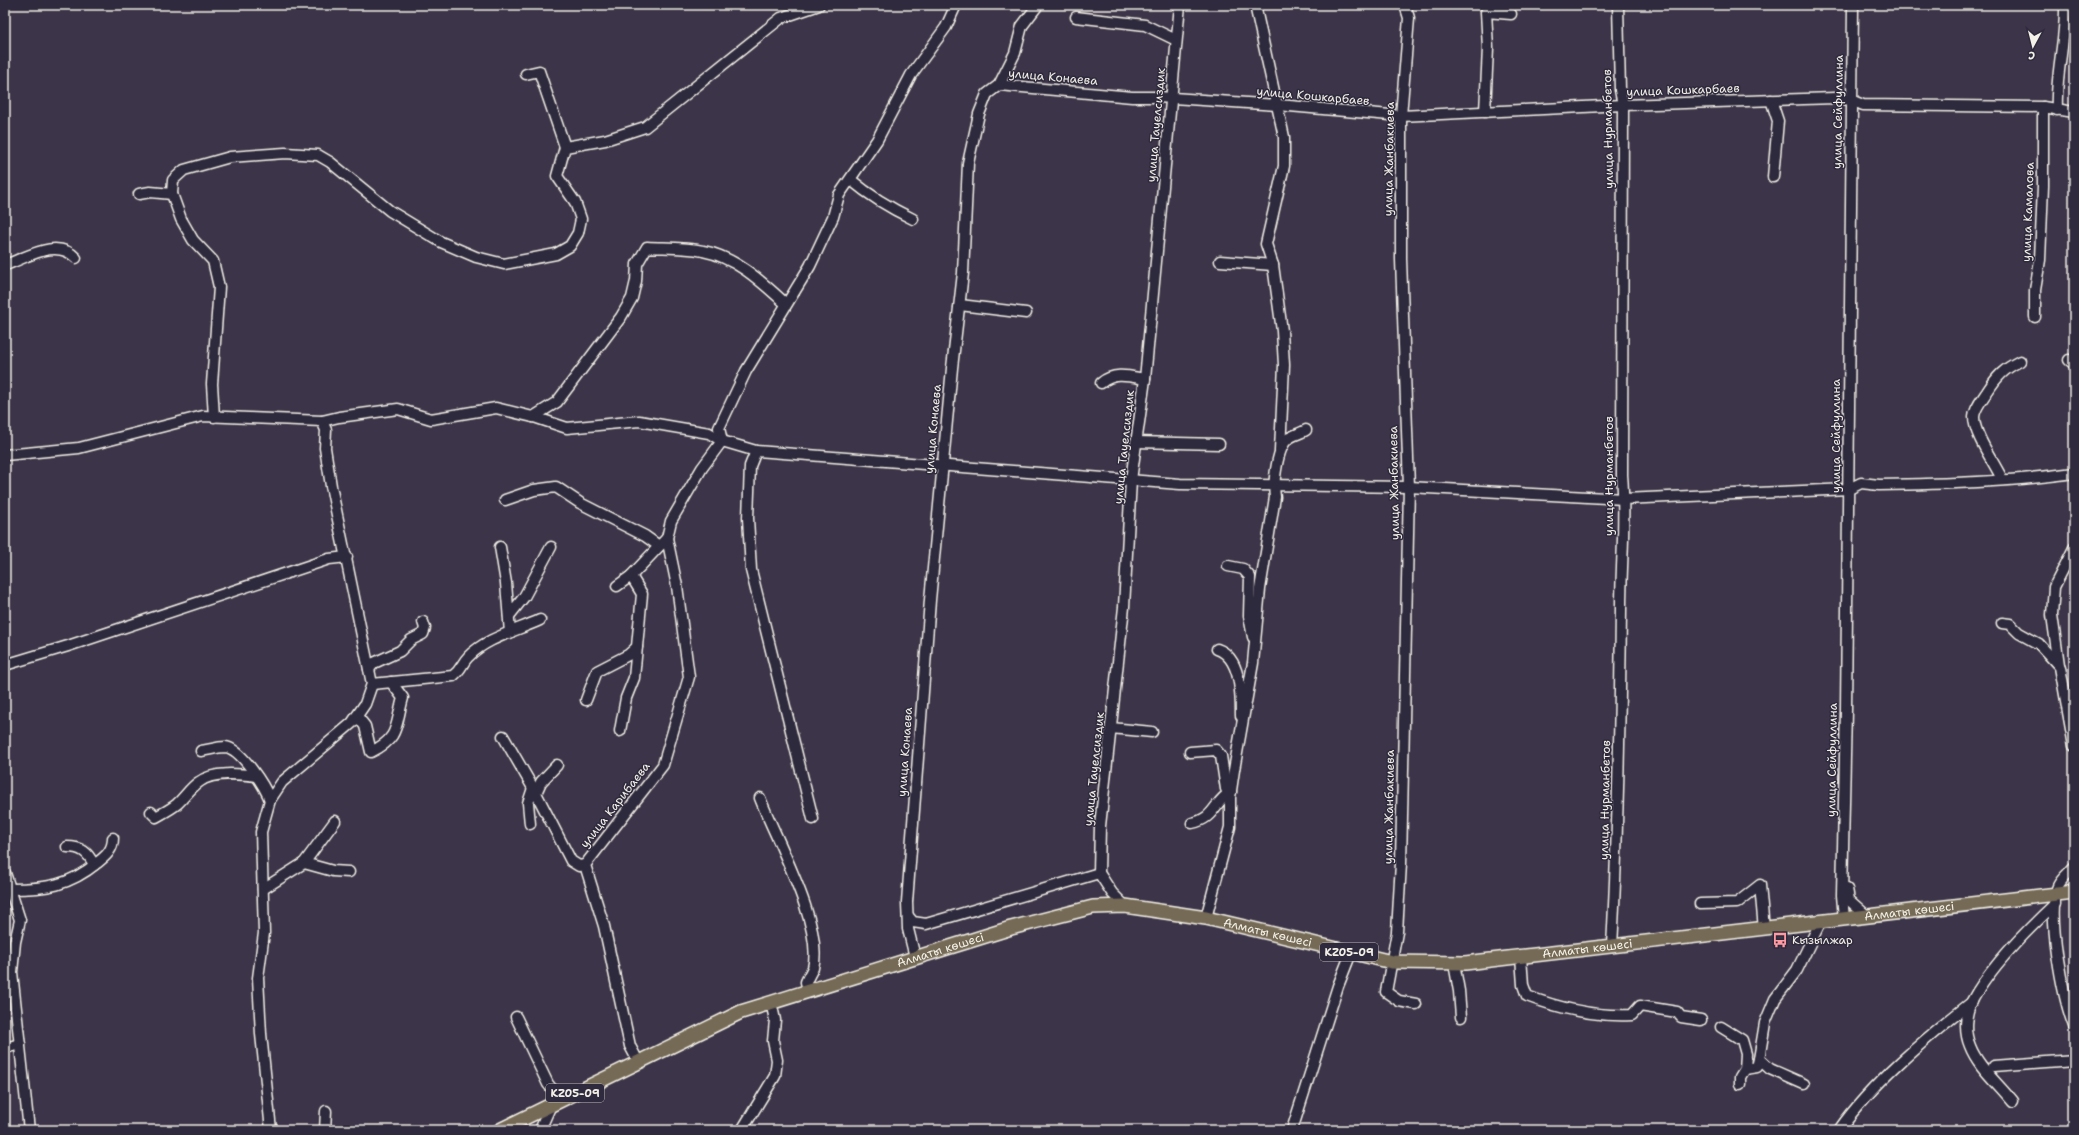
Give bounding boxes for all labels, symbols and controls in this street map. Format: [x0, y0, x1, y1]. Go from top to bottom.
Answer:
north arrow [2013, 26, 2053, 66]
text: С [2027, 48, 2036, 63]
street label: улица Сейфуллина [1829, 54, 1847, 169]
street label: улица Конаева [1008, 65, 1099, 89]
street label: улица Тауелсиздик [1143, 67, 1169, 183]
street label: улица Нурманбетов [1599, 69, 1617, 189]
street label: улица Кошкарбаев [1626, 80, 1740, 100]
street label: улица Кошкарбаев [1256, 83, 1370, 109]
street label: улица Жанбакиева [1380, 101, 1398, 216]
street label: улица Камалова [2018, 161, 2038, 262]
street label: улица Сейфуллина [1828, 379, 1844, 493]
street label: улица Конаева [921, 383, 945, 474]
street label: улица Тауелсиздик [1110, 388, 1138, 505]
street label: улица Нурманбетов [1601, 416, 1617, 536]
street label: улица Жанбакиева [1385, 425, 1403, 540]
street label: улица Сейфуллина [1823, 702, 1841, 817]
street label: улица Конаева [894, 706, 916, 797]
street label: улица Тауелсиздик [1080, 710, 1108, 827]
street label: улица Нурманбетов [1596, 740, 1614, 860]
street label: улица Жанбакиева [1380, 749, 1398, 864]
street label: улица Карибаева [576, 758, 654, 851]
street label: Алматы көшесі [1863, 898, 1955, 924]
street label: Алматы көшесі [1222, 914, 1314, 951]
street label: Алматы көшесі [895, 929, 986, 971]
bus stop icon: Кызылжар [1771, 931, 1789, 949]
place label: Кызылжар [1792, 932, 1853, 948]
street label: Алматы көшесі [1541, 936, 1633, 962]
road number: KZ05-09 [1320, 943, 1378, 961]
road number: KZ05-09 [546, 1084, 604, 1102]

